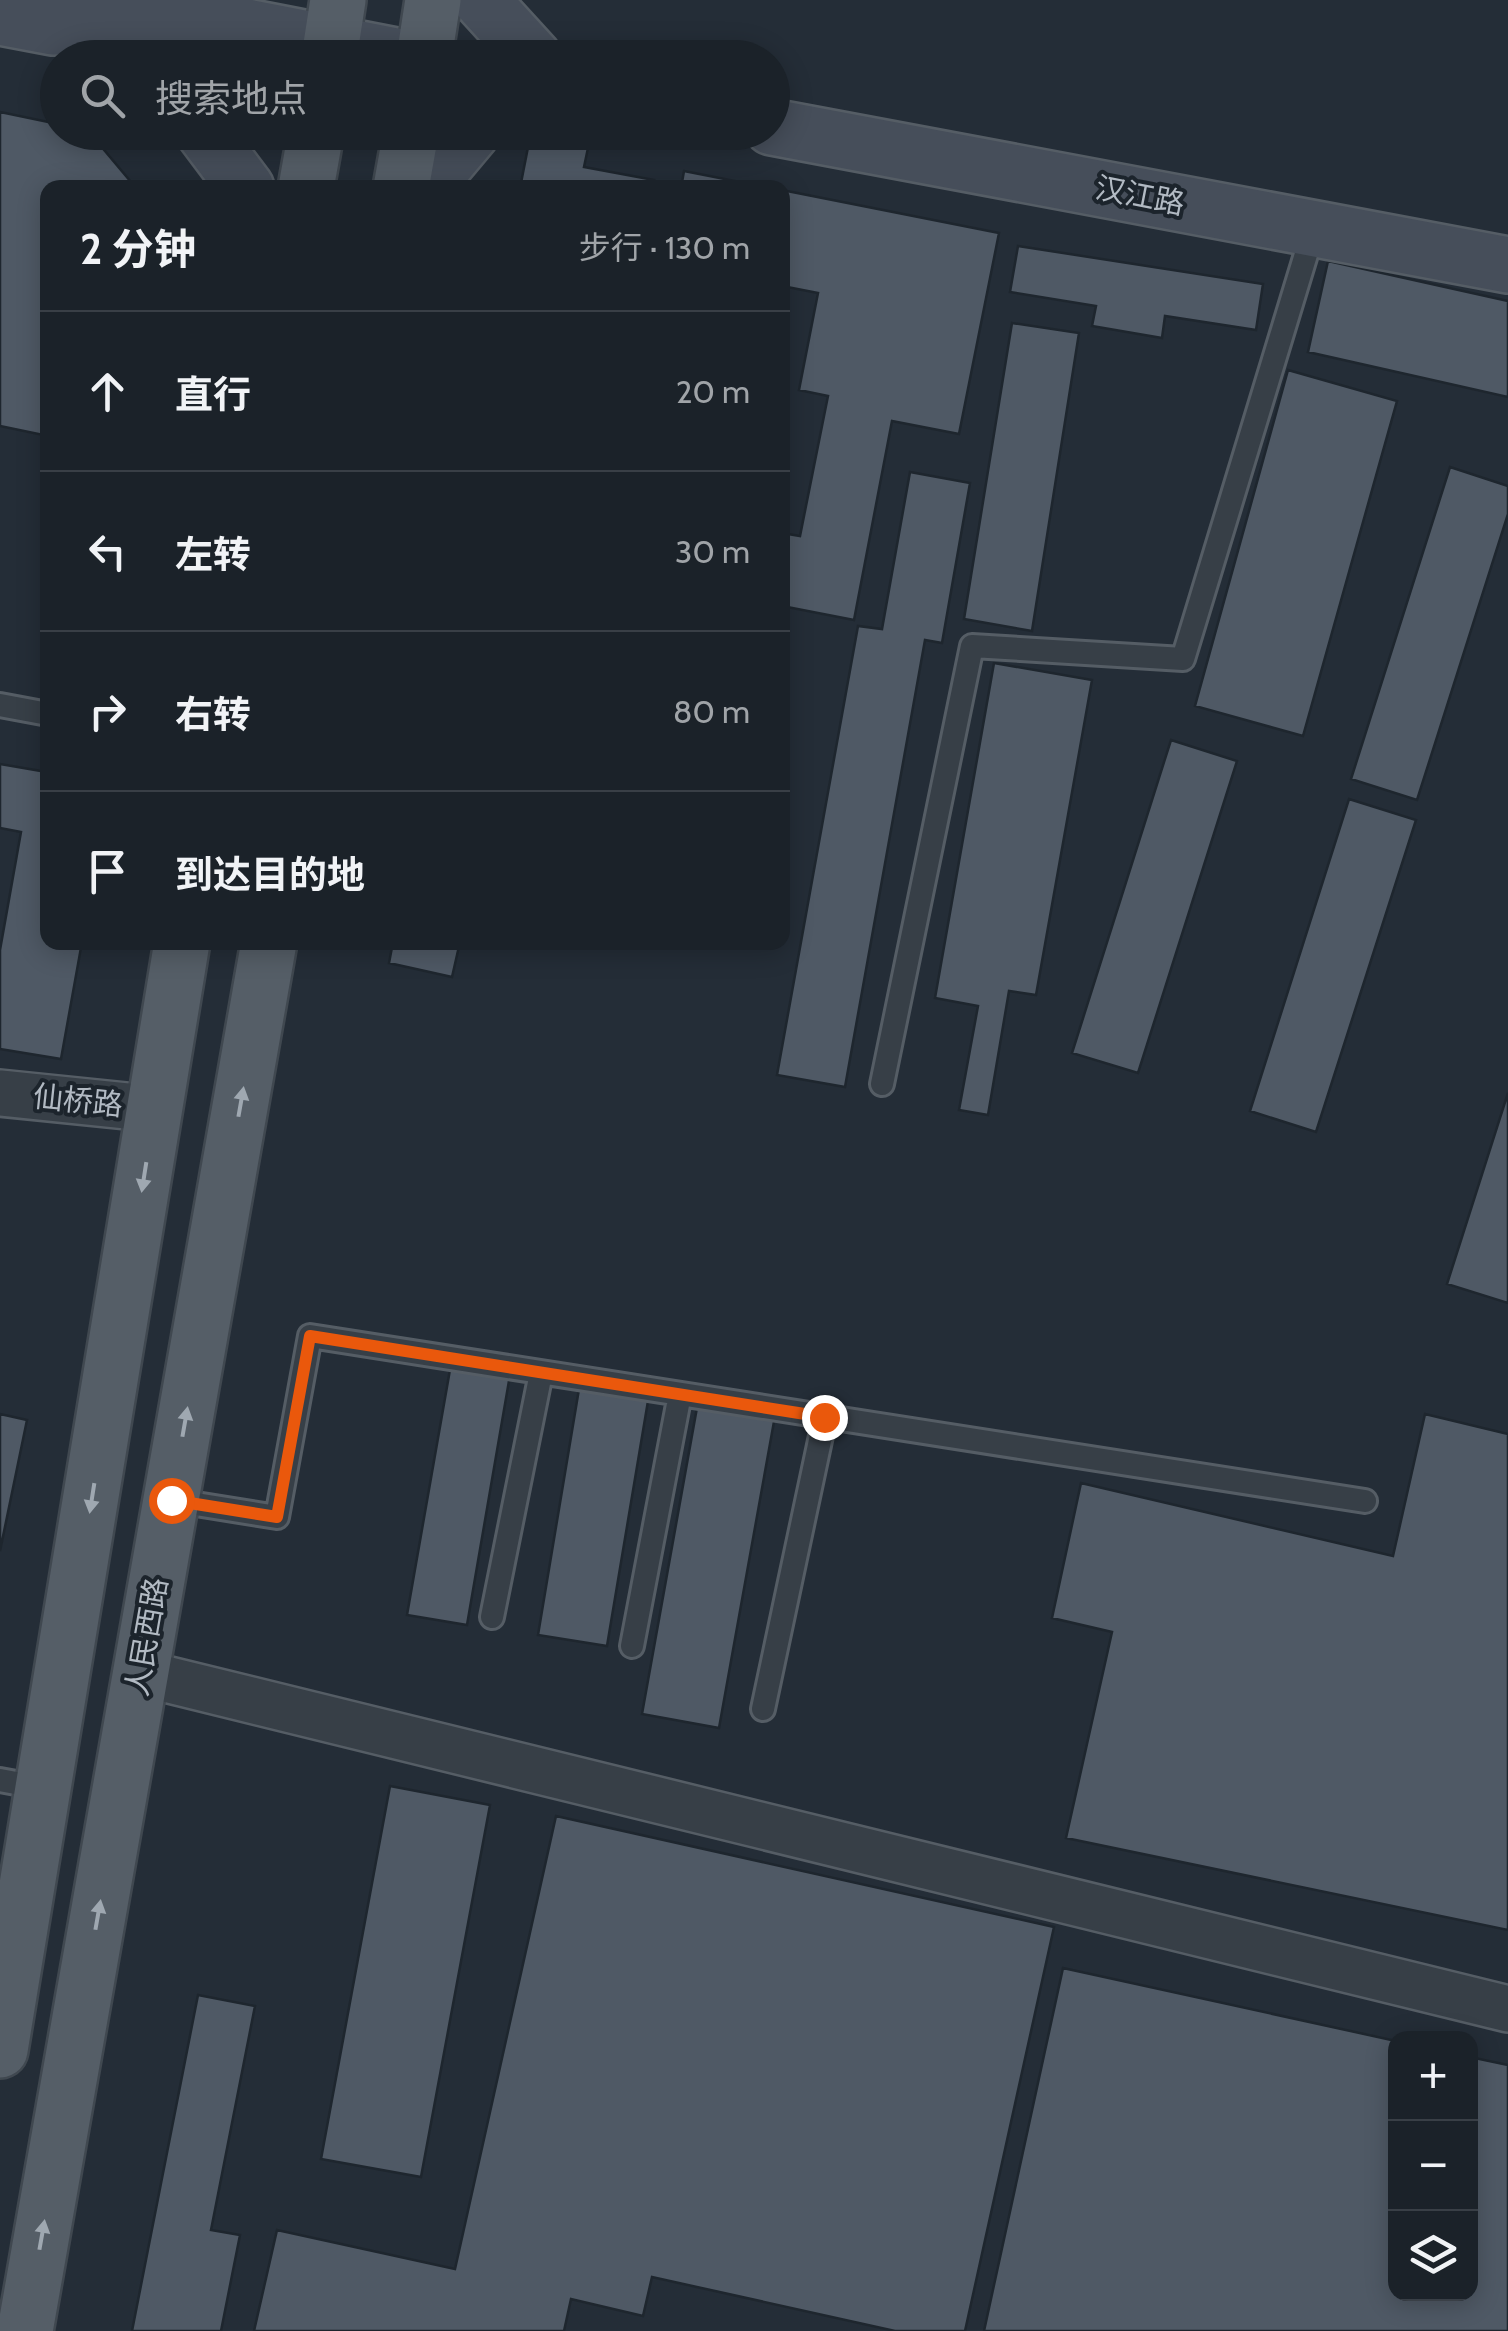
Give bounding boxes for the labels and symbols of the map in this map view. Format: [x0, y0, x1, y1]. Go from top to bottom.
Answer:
street label: 汉江路 [1092, 169, 1188, 222]
street label: 仙桥路 [31, 1077, 125, 1124]
one-way arrow [234, 1086, 249, 1117]
one-way arrow [136, 1162, 152, 1193]
route end [802, 1395, 848, 1441]
one-way arrow [178, 1406, 193, 1438]
route start [149, 1478, 195, 1524]
one-way arrow [83, 1482, 99, 1514]
street label: 人民西路 [118, 1575, 175, 1699]
one-way arrow [91, 1899, 106, 1930]
one-way arrow [35, 2219, 50, 2250]

